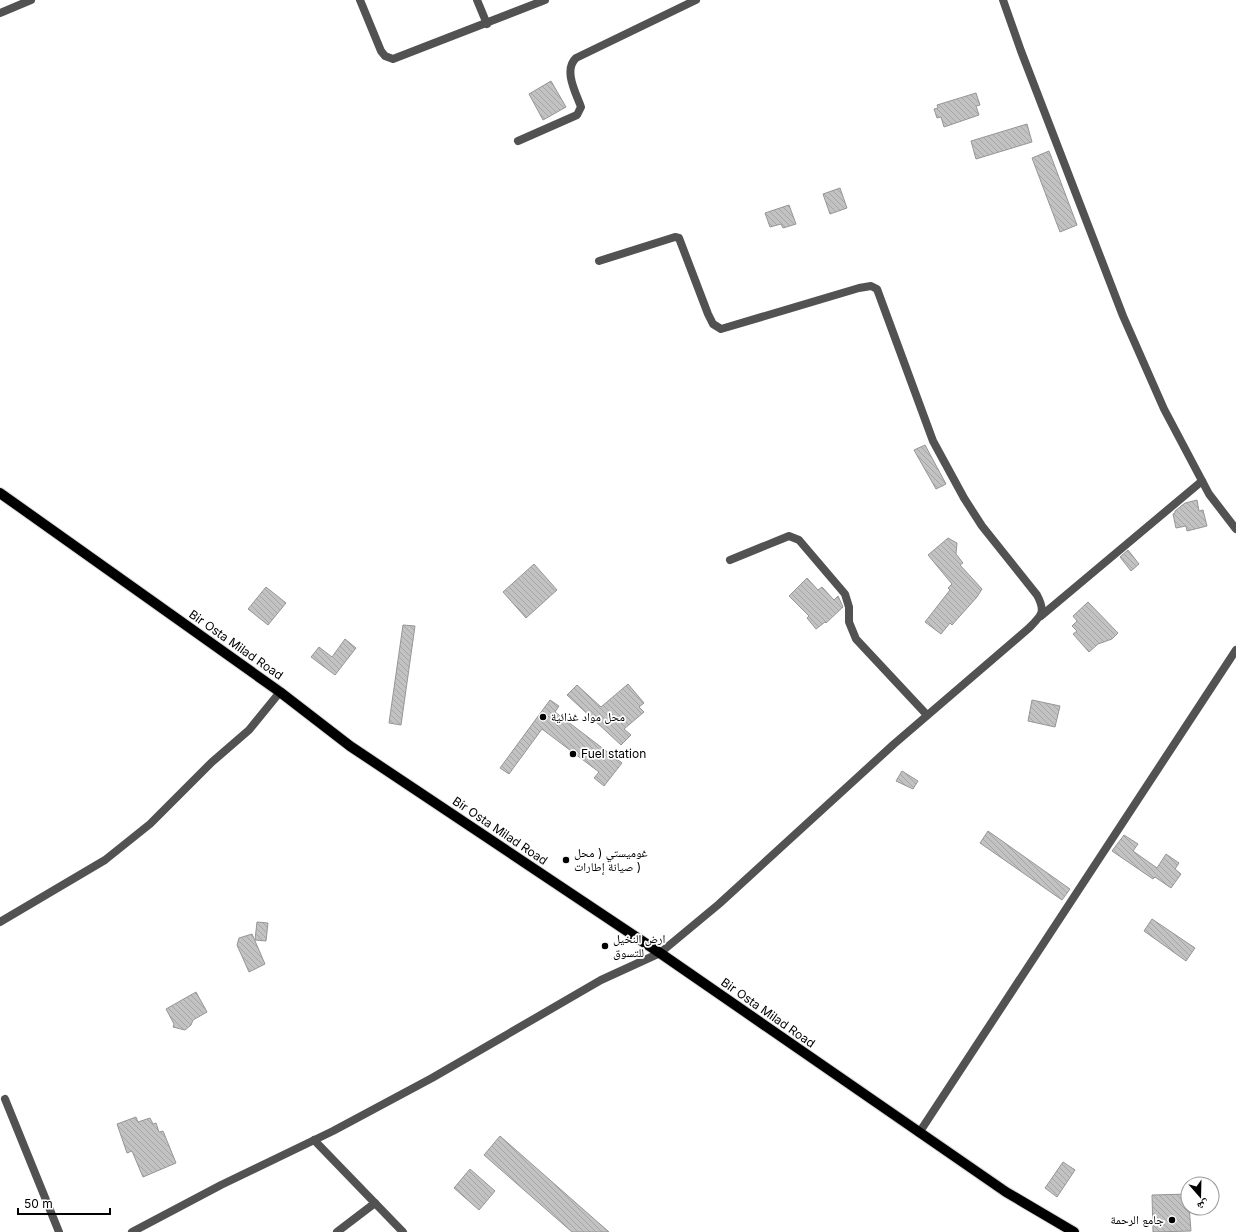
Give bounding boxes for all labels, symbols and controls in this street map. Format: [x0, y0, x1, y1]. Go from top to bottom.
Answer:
street label: Bir Osta Milad Road [186, 607, 286, 683]
place label: محل مواد غذائية [551, 709, 625, 724]
marker: محل مواد غذائية [538, 712, 548, 722]
place label: Fuel station [581, 746, 646, 761]
marker: Fuel station [568, 749, 578, 759]
street label: Bir Osta Milad Road [450, 793, 551, 868]
place label: غوميستي ( محل صيانة إطارات ) [574, 845, 648, 875]
marker: غوميستي ( محل صيانة إطارات ) [561, 855, 571, 865]
place label: ارض النخيل للتسوق [613, 931, 665, 960]
marker: ارض النخيل للتسوق [600, 941, 610, 951]
street label: Bir Osta Milad Road [718, 975, 818, 1051]
north arrow [1180, 1176, 1220, 1216]
scale bar [18, 1190, 110, 1216]
text: 50 m [24, 1196, 53, 1211]
text: ش [1195, 1196, 1211, 1214]
place label: جامع الرحمة [1111, 1212, 1164, 1227]
marker: جامع الرحمة [1167, 1215, 1177, 1225]

